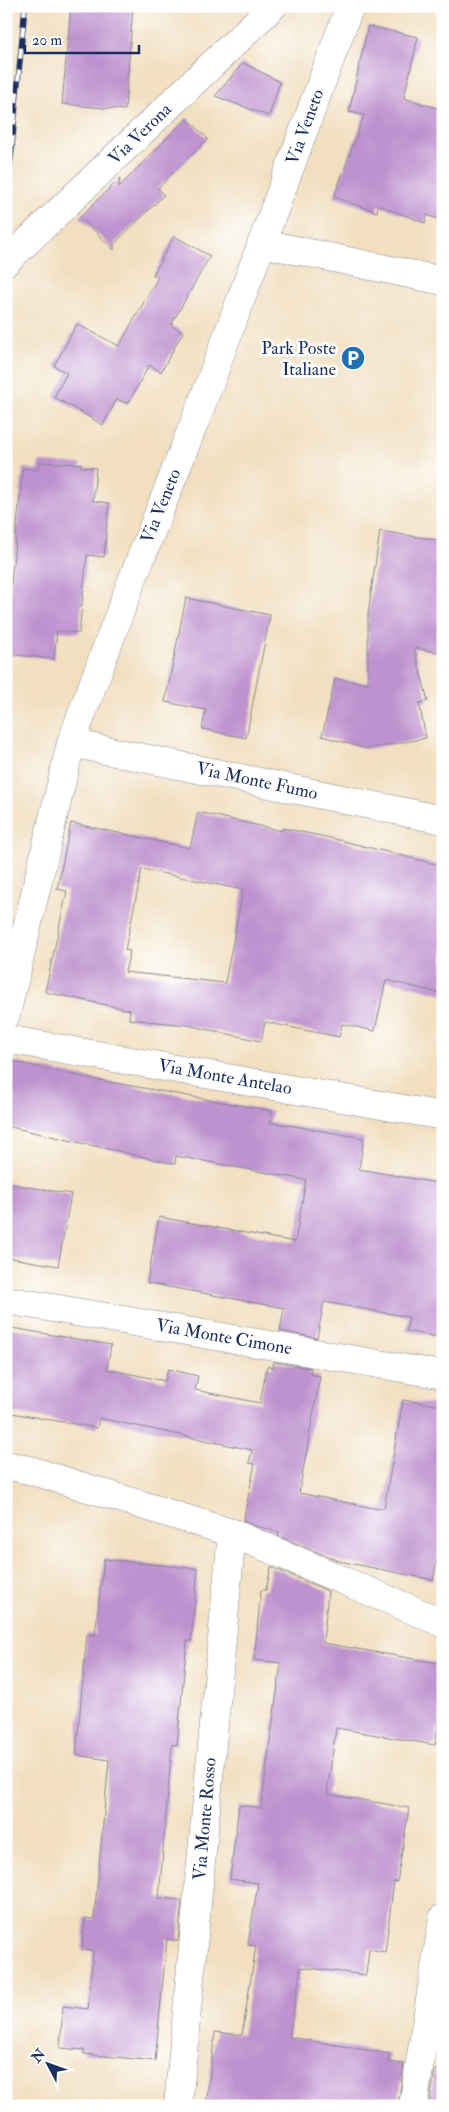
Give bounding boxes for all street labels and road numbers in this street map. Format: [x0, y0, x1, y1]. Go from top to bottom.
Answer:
street label: Via Veneto [281, 86, 329, 168]
street label: Via Verona [103, 98, 177, 170]
street label: Via Veneto [136, 465, 187, 547]
street label: Via Monte Fumo [194, 757, 320, 805]
street label: Via Monte Antelao [156, 1054, 294, 1100]
street label: Via Monte Cimone [154, 1314, 294, 1360]
street label: Via Monte Rosso [188, 1756, 222, 1881]

